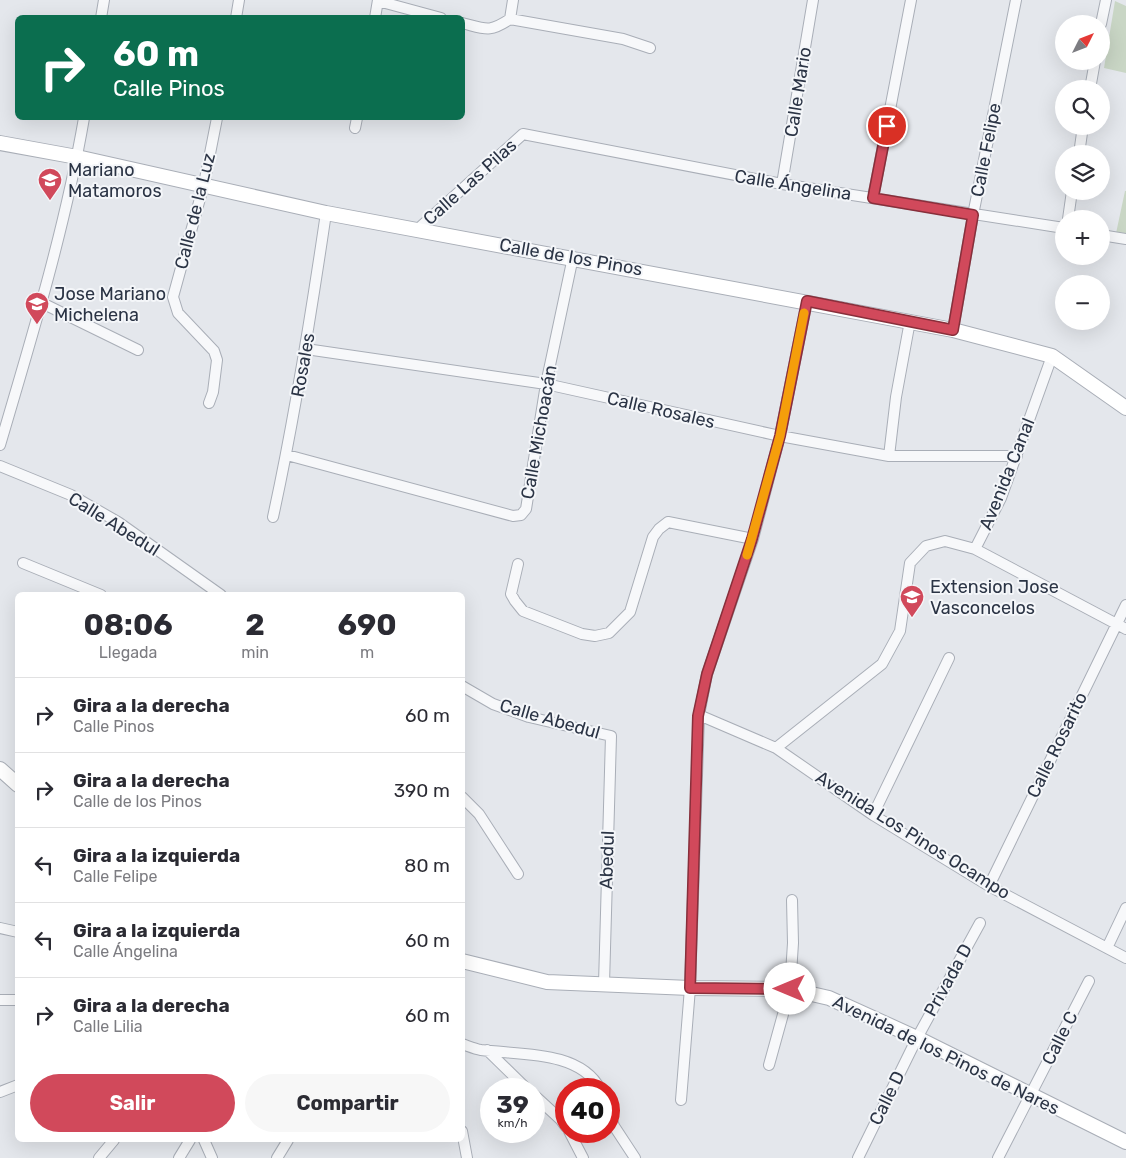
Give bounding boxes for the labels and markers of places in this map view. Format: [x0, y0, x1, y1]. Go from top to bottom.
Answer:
pin [866, 105, 908, 147]
place label: Mariano Matamoros [68, 159, 162, 202]
school or university icon: Mariano Matamoros [37, 167, 63, 201]
place label: Jose Mariano Michelena [54, 283, 166, 326]
school or university icon: Jose Mariano Michelena [24, 291, 50, 325]
place label: Extension Jose Vasconcelos [930, 576, 1059, 619]
school or university icon: Extension Jose Vasconcelos [899, 584, 925, 618]

